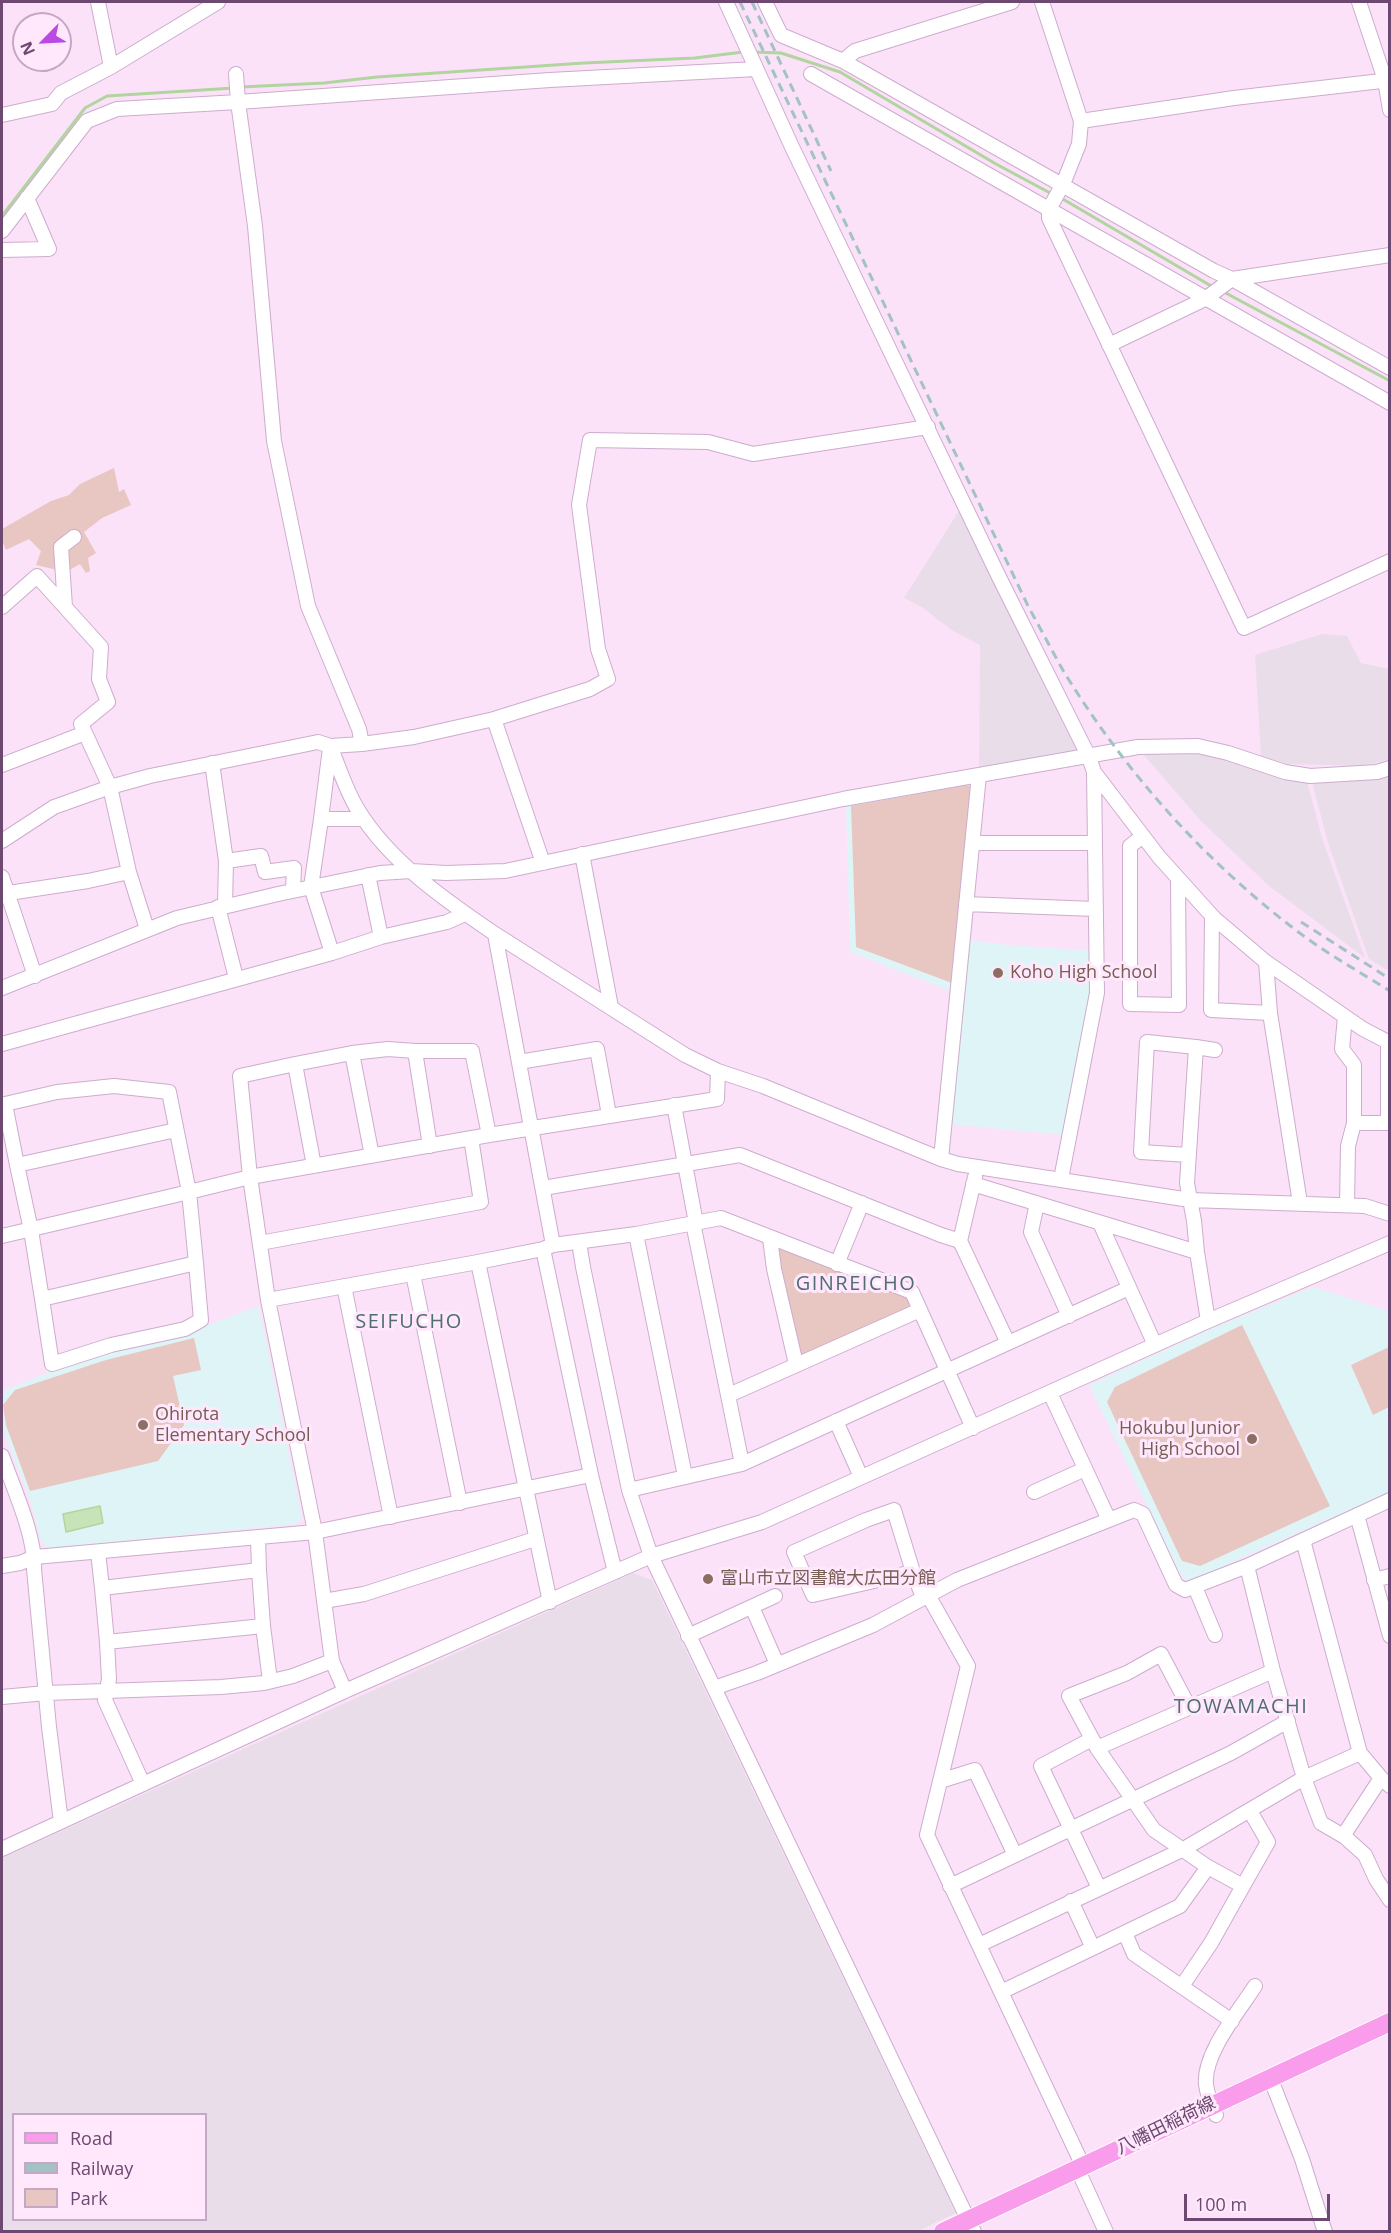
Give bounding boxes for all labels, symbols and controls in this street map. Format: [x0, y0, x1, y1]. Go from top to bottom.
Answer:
north arrow [12, 12, 72, 72]
text: N [15, 38, 40, 59]
place label: Koho High School [1010, 962, 1157, 984]
marker: Koho High School [991, 966, 1005, 980]
district label: GINREICHO [796, 1272, 916, 1296]
district label: SEIFUCHO [355, 1310, 463, 1334]
place label: Ohirota Elementary School [155, 1404, 311, 1446]
marker: Ohirota Elementary School [136, 1418, 150, 1432]
place label: Hokubu Junior High School [1119, 1418, 1240, 1460]
marker: Hokubu Junior High School [1245, 1432, 1259, 1446]
place label: 富山市立図書館大広田分館 [720, 1568, 936, 1590]
marker: 富山市立図書館大広田分館 [701, 1572, 715, 1586]
district label: TOWAMACHI [1174, 1695, 1308, 1719]
street label: 八幡田稲荷線 [1113, 2093, 1219, 2159]
legend [12, 2113, 207, 2221]
text: Road [70, 2126, 113, 2150]
text: Railway [70, 2156, 133, 2180]
scale bar [1187, 2182, 1332, 2220]
text: Park [70, 2186, 108, 2210]
text: 100 m [1195, 2192, 1247, 2216]

